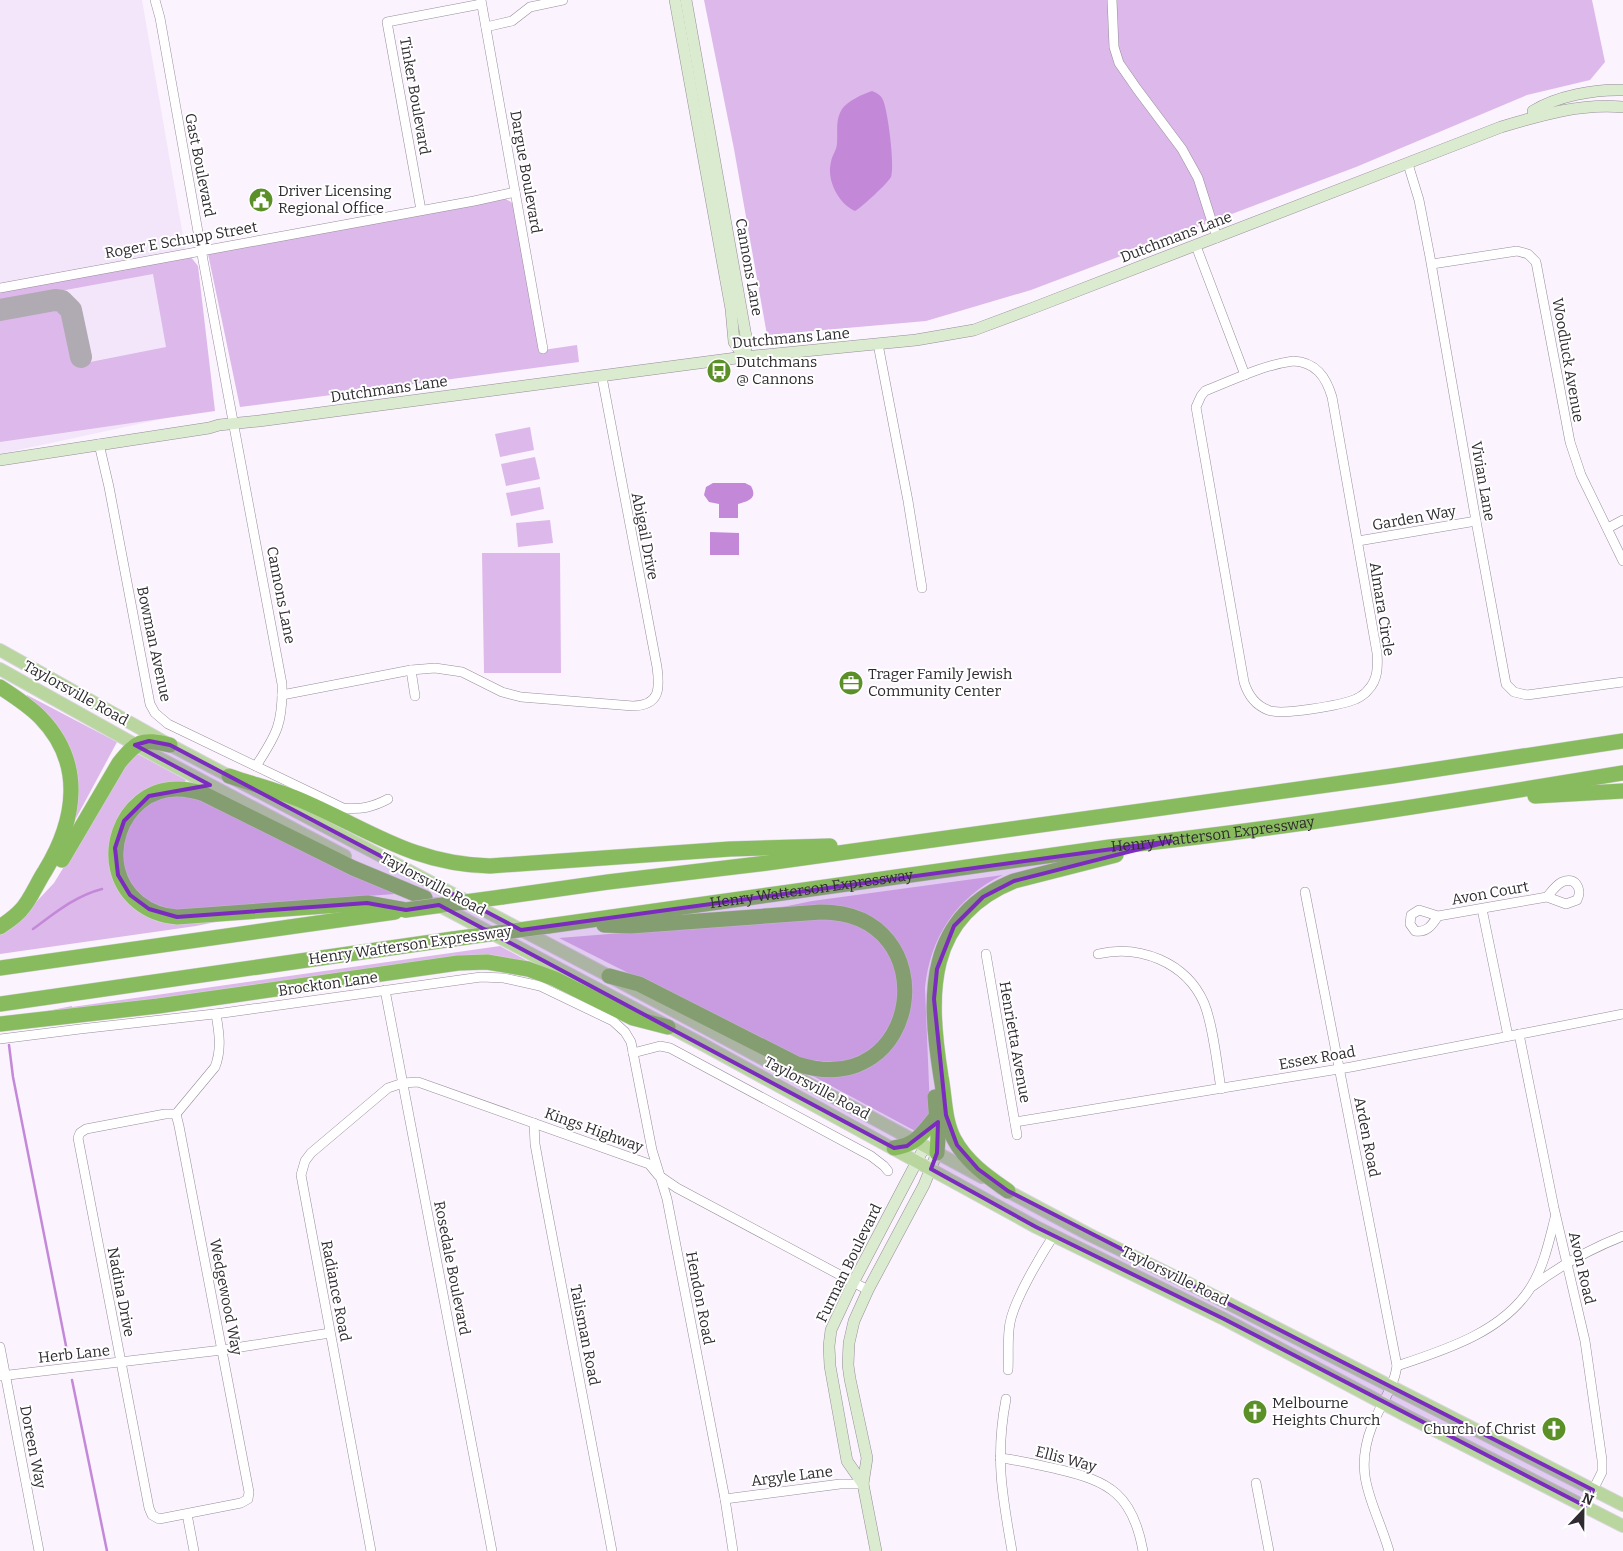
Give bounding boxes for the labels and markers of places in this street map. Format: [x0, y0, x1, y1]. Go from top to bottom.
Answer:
place label: Driver Licensing Regional Office [278, 182, 392, 217]
public building icon: Driver Licensing Regional Office [248, 187, 274, 213]
place label: Dutchmans @ Cannons [736, 353, 817, 388]
bus stop icon: Dutchmans @ Cannons [706, 358, 732, 384]
place label: Trager Family Jewish Community Center [868, 665, 1013, 700]
office icon: Trager Family Jewish Community Center [838, 670, 864, 696]
place label: Melbourne Heights Church [1272, 1394, 1381, 1429]
church icon: Melbourne Heights Church [1242, 1399, 1268, 1425]
church icon: Church of Christ [1541, 1416, 1567, 1442]
place label: Church of Christ [1423, 1420, 1537, 1438]

